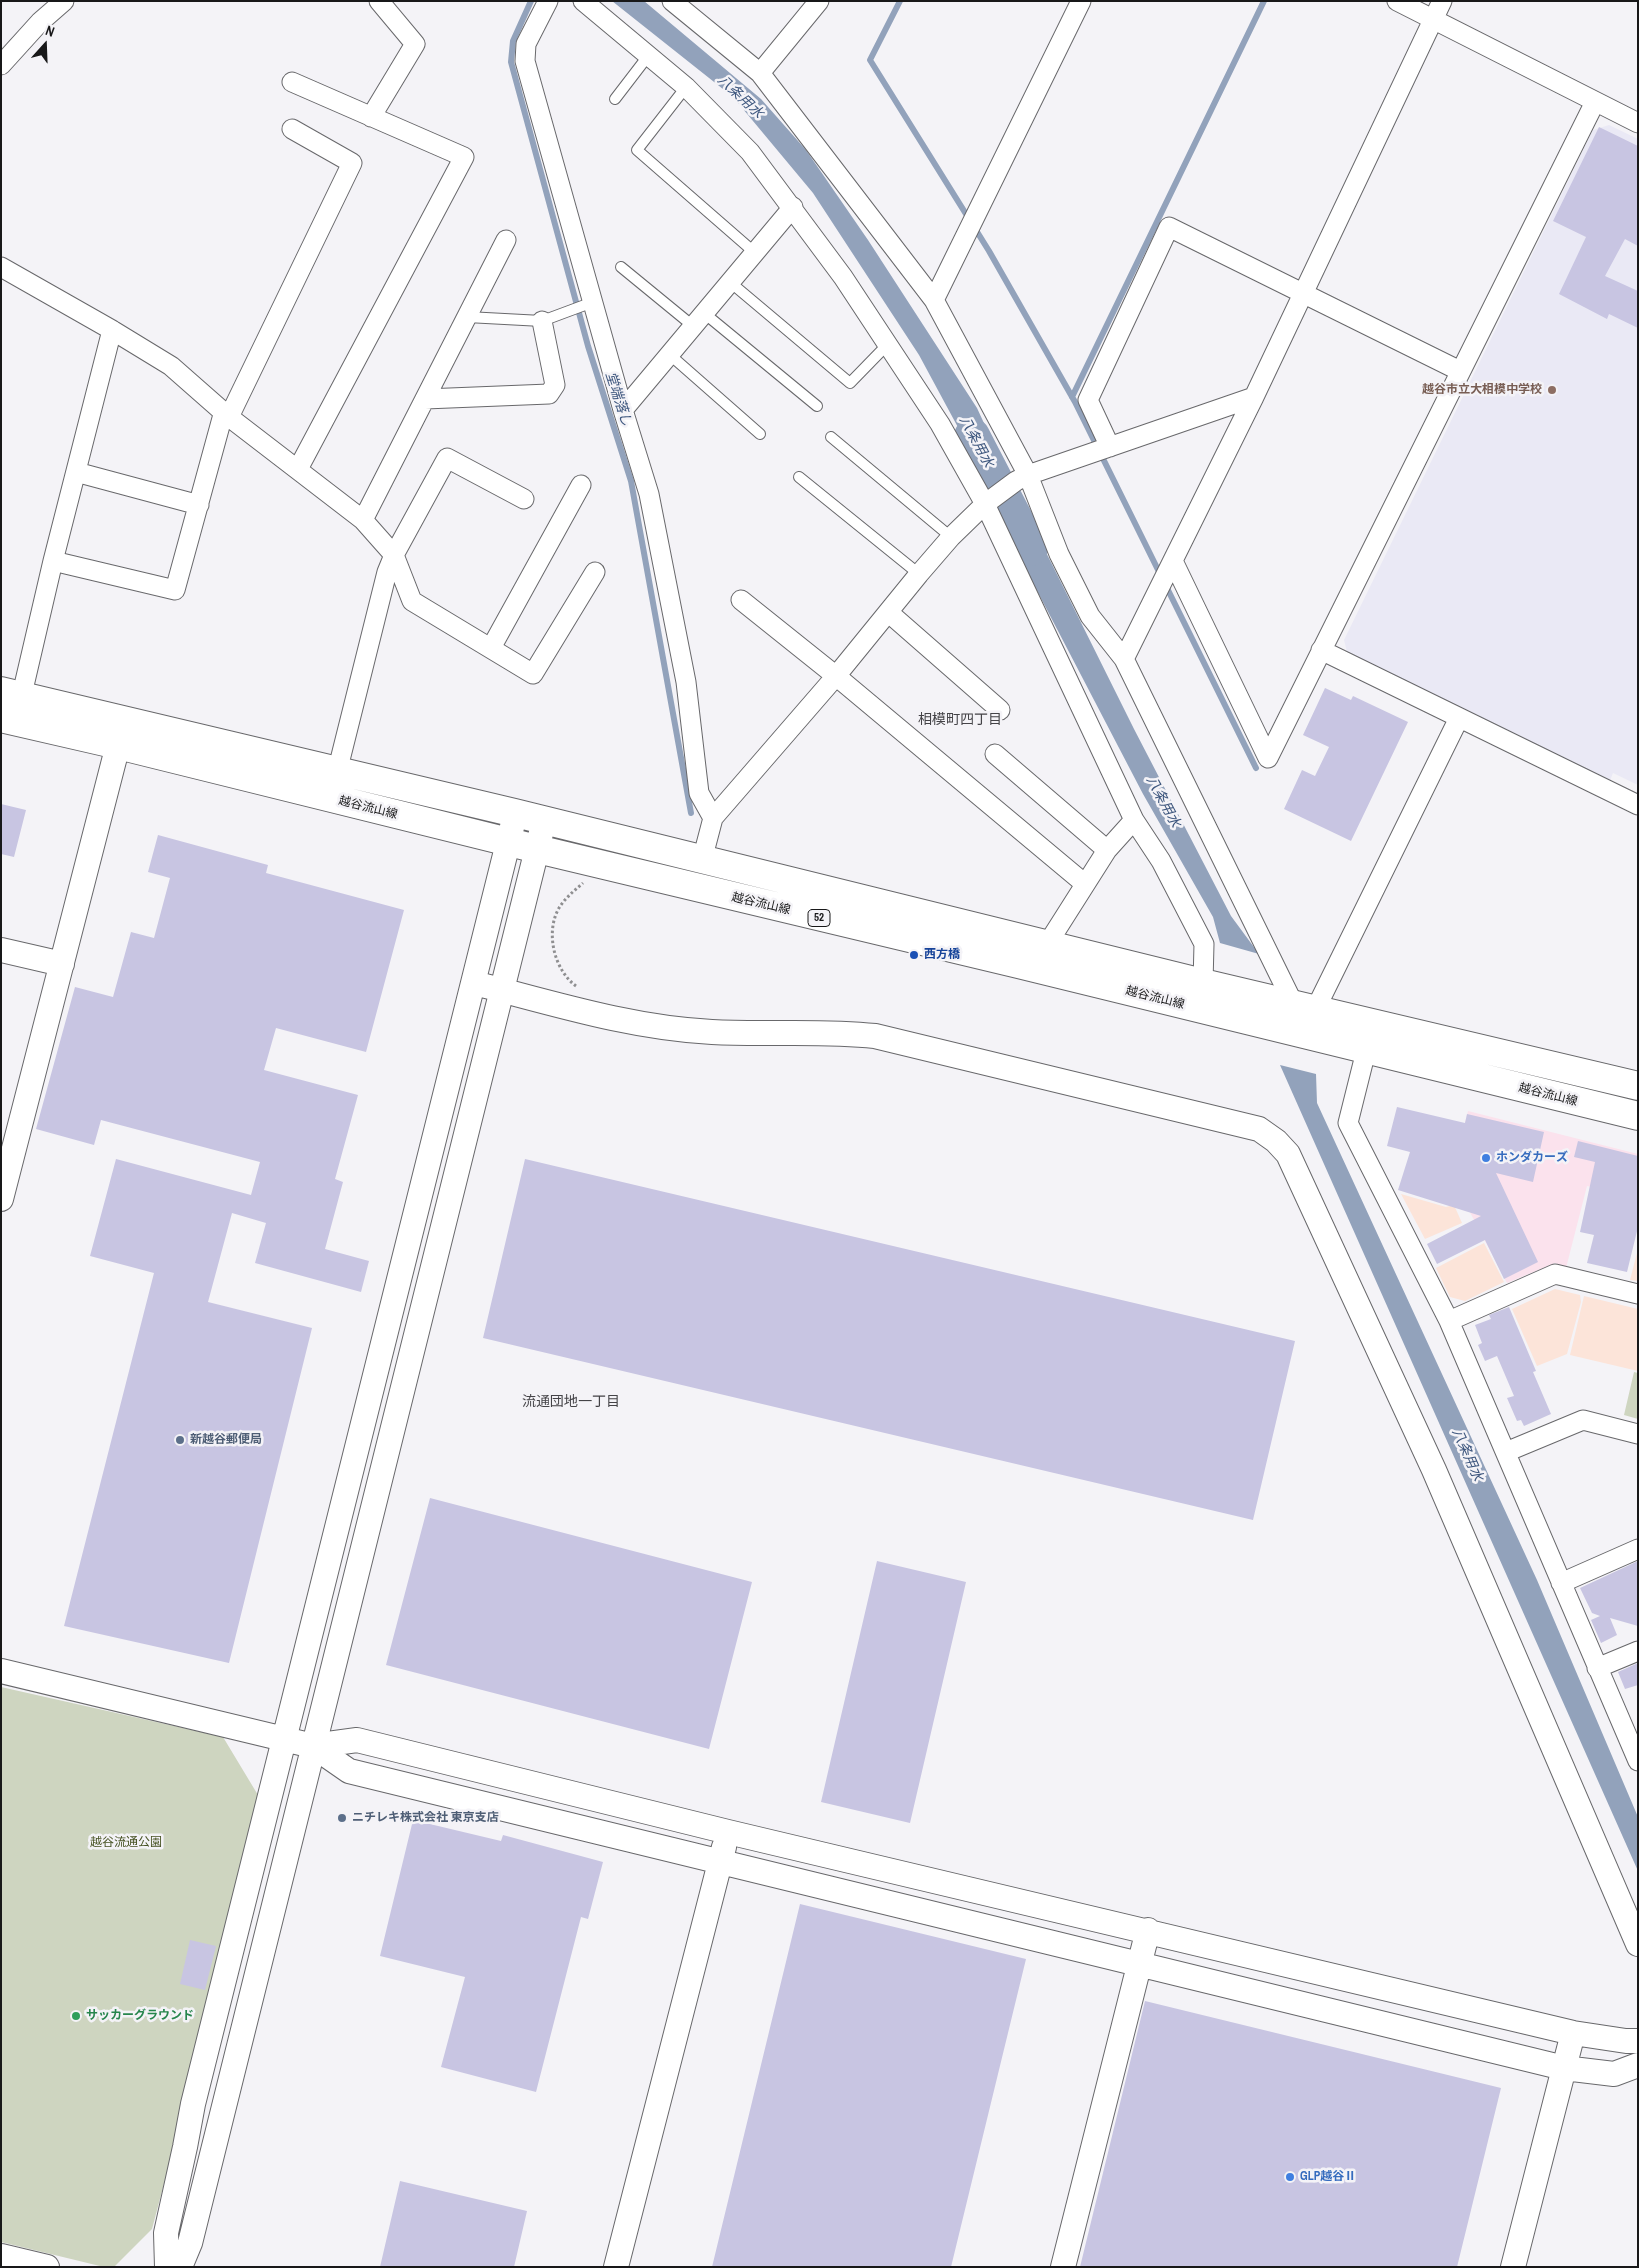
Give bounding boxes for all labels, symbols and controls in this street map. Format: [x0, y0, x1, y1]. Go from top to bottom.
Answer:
north arrow [20, 20, 70, 70]
text: N [43, 21, 57, 41]
water label: 八条用水 [714, 72, 766, 122]
water label: 堂端落し [601, 370, 635, 428]
place label: 越谷市立大相模中学校 [1422, 383, 1542, 397]
marker: 越谷市立大相模中学校 [1546, 384, 1558, 396]
water label: 八条用水 [955, 413, 997, 471]
district label: 相模町四丁目 [918, 712, 1002, 728]
water label: 八条用水 [1142, 773, 1184, 831]
street label: 越谷流山線 [337, 794, 399, 822]
street label: 越谷流山線 [730, 890, 792, 918]
road number: 52 [808, 910, 830, 926]
place label: 西方橋 [924, 948, 960, 962]
marker: 西方橋 [908, 949, 920, 961]
street label: 越谷流山線 [1124, 984, 1186, 1012]
street label: 越谷流山線 [1517, 1081, 1579, 1109]
place label: ホンダカーズ [1496, 1151, 1568, 1165]
marker: ホンダカーズ [1480, 1152, 1492, 1164]
district label: 流通団地一丁目 [522, 1394, 620, 1410]
water label: 八条用水 [1448, 1426, 1486, 1484]
place label: 新越谷郵便局 [190, 1433, 262, 1447]
marker: 新越谷郵便局 [174, 1434, 186, 1446]
place label: ニチレキ株式会社 東京支店 [352, 1811, 499, 1825]
marker: ニチレキ株式会社 東京支店 [336, 1812, 348, 1824]
park label: 越谷流通公園 [90, 1836, 162, 1850]
place label: サッカーグラウンド [86, 2009, 194, 2023]
marker: サッカーグラウンド [70, 2010, 82, 2022]
place label: GLP越谷Ⅱ [1300, 2170, 1356, 2184]
marker: GLP越谷Ⅱ [1284, 2171, 1296, 2183]

